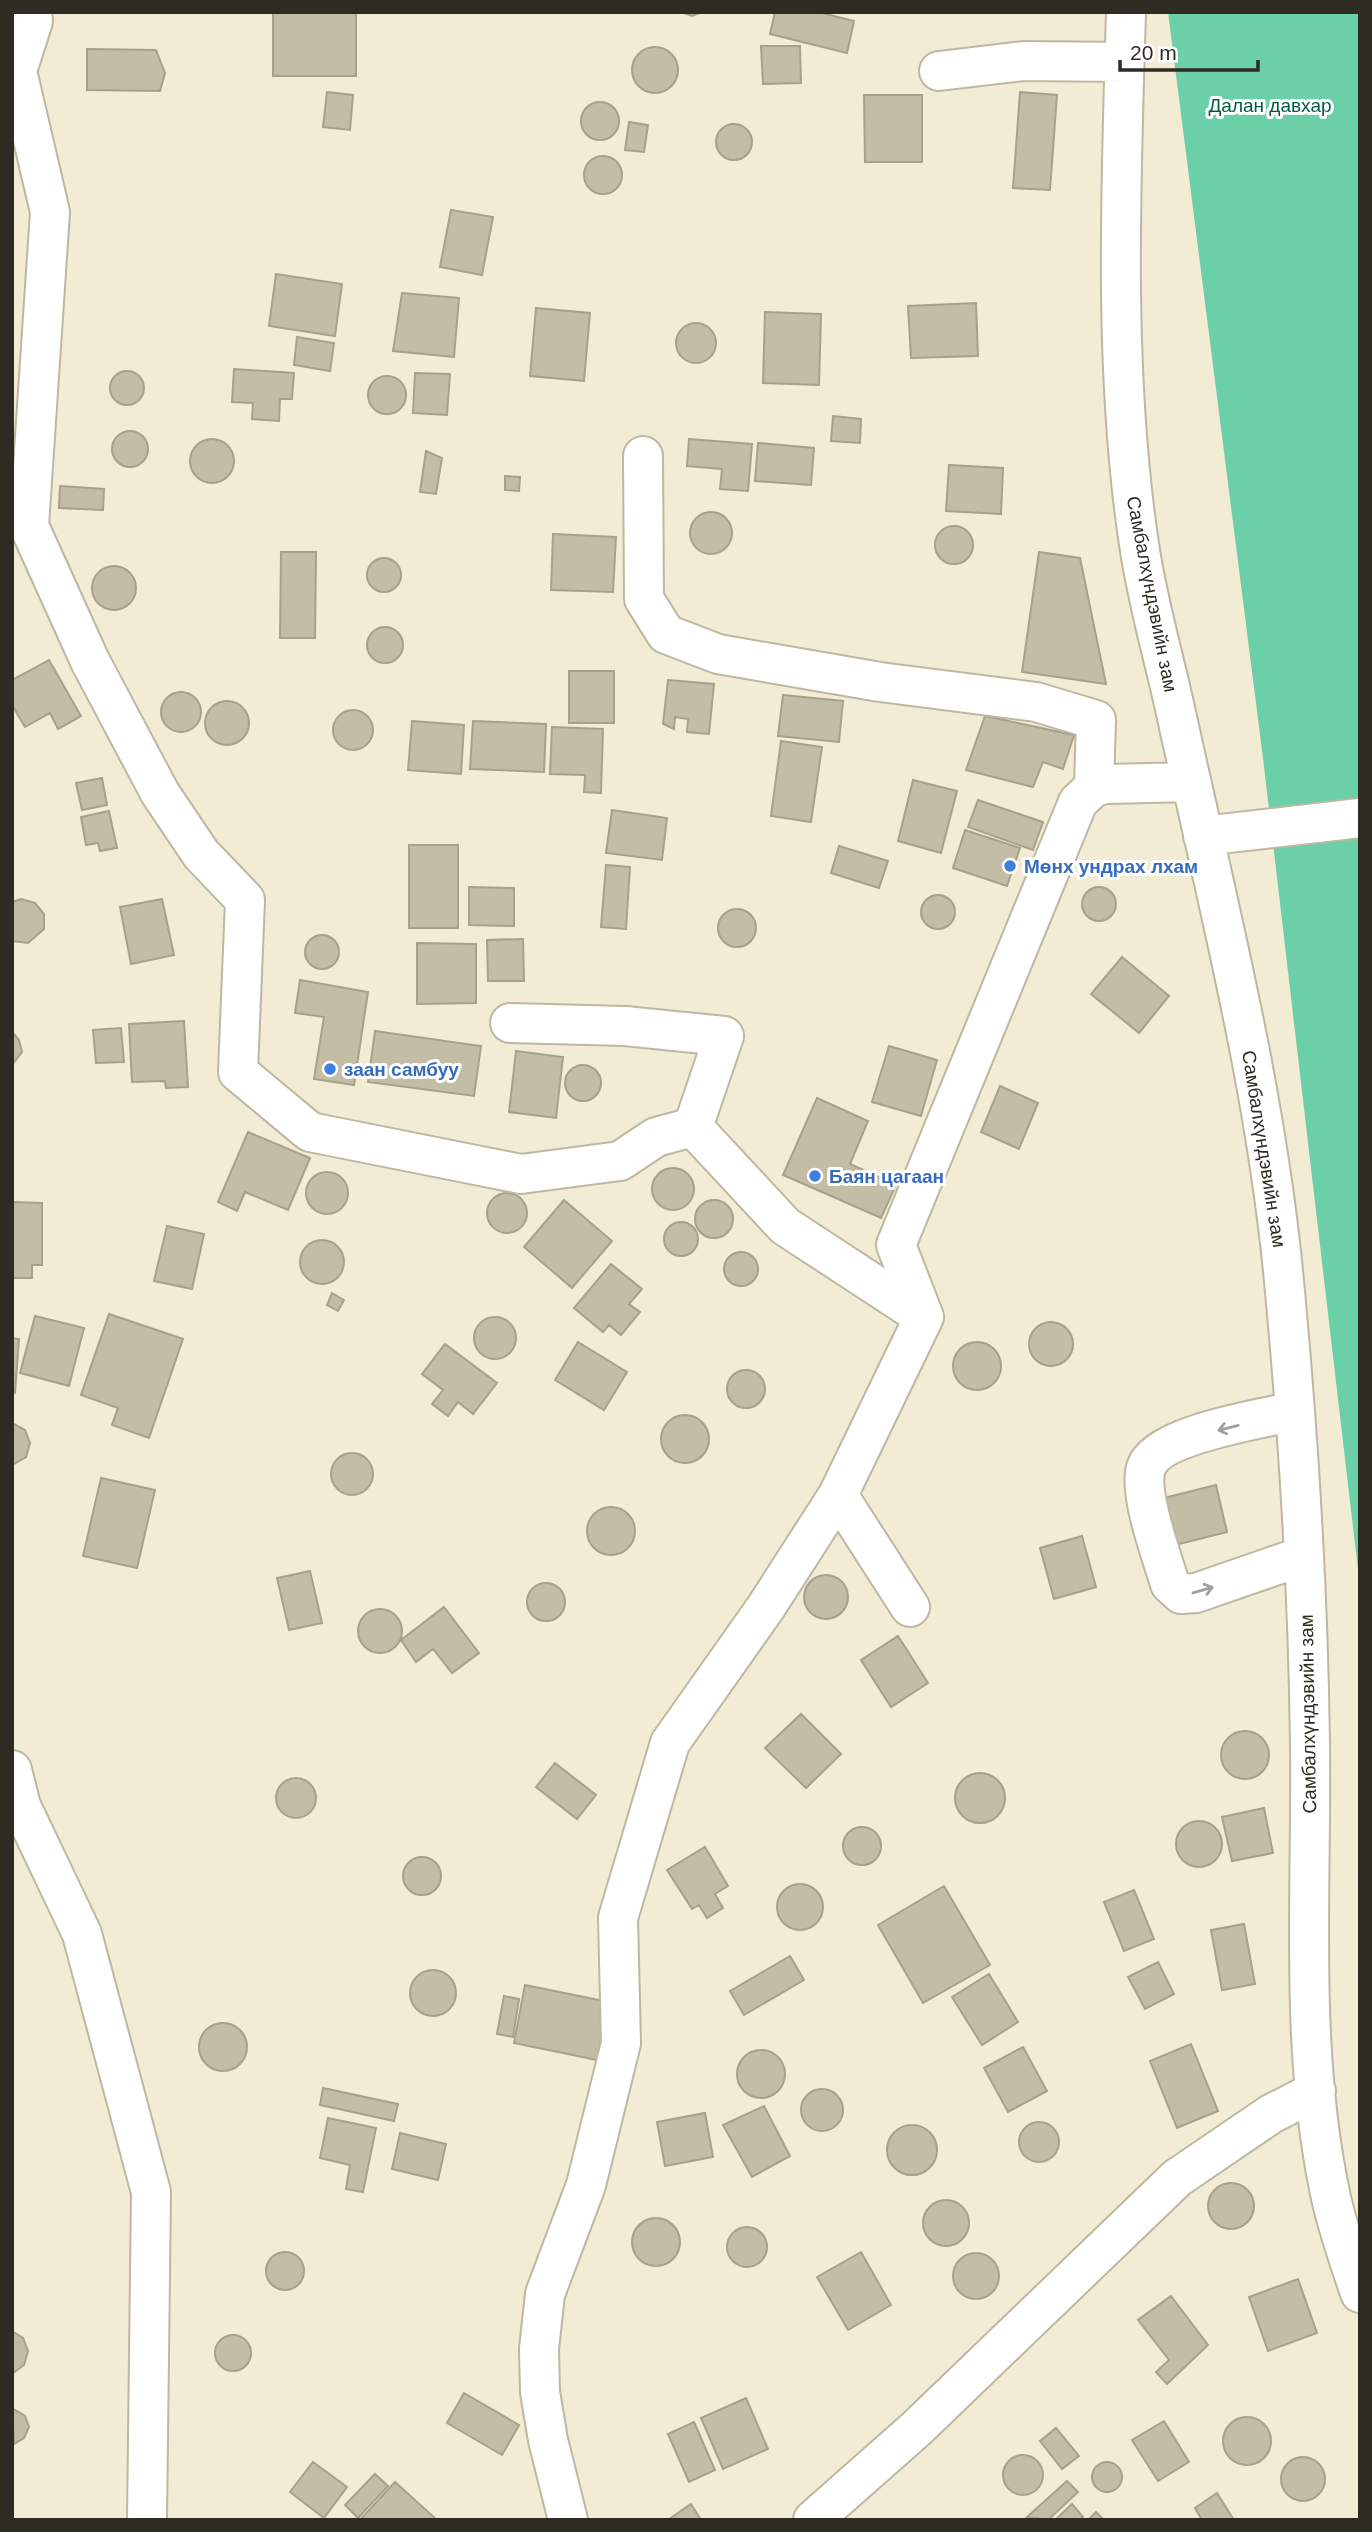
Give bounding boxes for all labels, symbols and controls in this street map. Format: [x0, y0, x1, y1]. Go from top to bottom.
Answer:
scale bar [1120, 28, 1258, 72]
text: 20 m [1130, 41, 1177, 64]
park label: Далан давхар [1208, 95, 1332, 116]
street label: Самбалхүндэвийн зам [1123, 494, 1181, 694]
place label: Мөнх ундрах лхам [1024, 856, 1198, 877]
marker: Мөнх ундрах лхам [1002, 858, 1018, 874]
street label: Самбалхүндэвийн зам [1238, 1049, 1290, 1249]
place label: заан самбуу [344, 1059, 459, 1080]
marker: заан самбуу [322, 1061, 338, 1077]
place label: Баян цагаан [829, 1166, 944, 1187]
marker: Баян цагаан [807, 1168, 823, 1184]
one-way arrow [1217, 1422, 1240, 1435]
one-way arrow [1191, 1583, 1213, 1596]
street label: Самбалхүндэвийн зам [1296, 1614, 1320, 1814]

